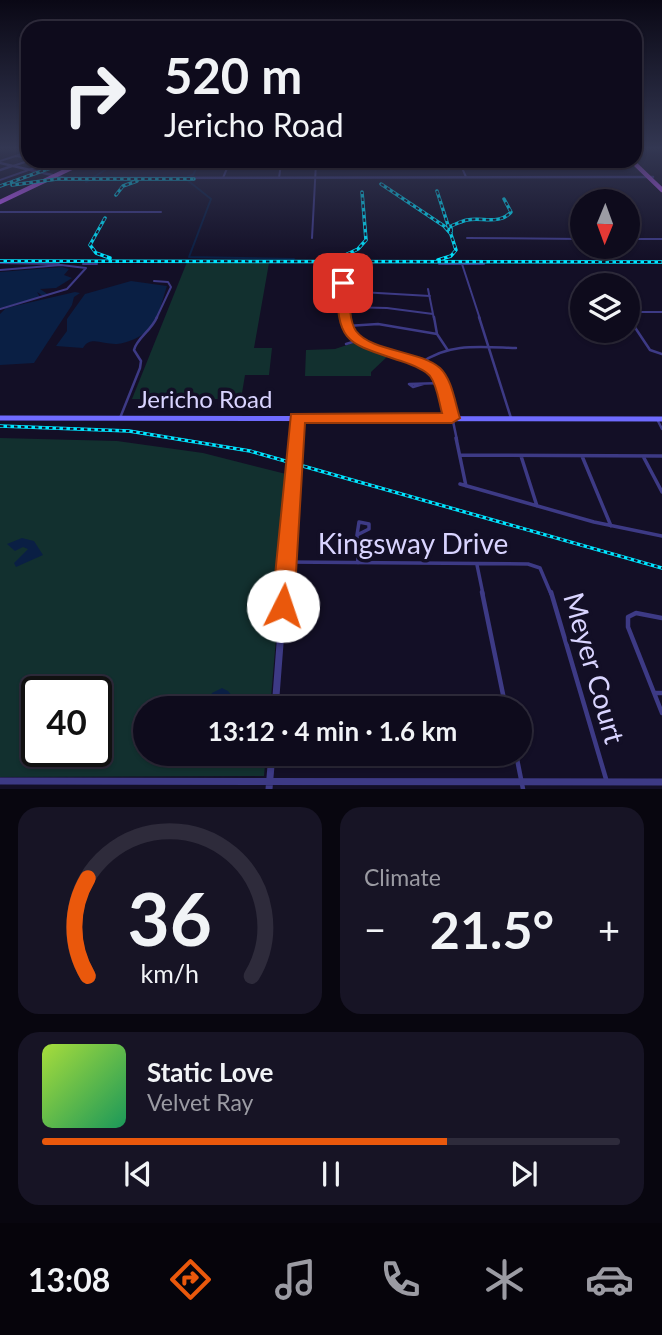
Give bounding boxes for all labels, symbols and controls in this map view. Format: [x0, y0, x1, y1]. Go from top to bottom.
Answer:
text: 520 m [164, 46, 302, 104]
icon: right [49, 49, 140, 140]
text: Jericho Road [164, 105, 344, 144]
north arrow [570, 189, 640, 259]
map controls [570, 189, 640, 343]
pin [313, 253, 373, 313]
icon: arrive [324, 264, 362, 302]
button: layers [570, 273, 640, 343]
street label: Jericho Road [138, 384, 272, 413]
street label: Kingsway Drive [318, 526, 508, 560]
position arrow [246, 569, 320, 643]
street label: Meyer Court [557, 588, 633, 747]
speed limit sign: 40 [21, 676, 112, 767]
text: 13:12 · 4 min · 1.6 km [208, 715, 457, 747]
text: Climate [364, 863, 441, 891]
text: 36 [128, 875, 212, 963]
text: 21.5° [430, 898, 554, 960]
text: − [364, 906, 386, 952]
text: + [598, 906, 620, 952]
text: km/h [141, 958, 199, 988]
text: Static Love [147, 1056, 274, 1088]
text: Velvet Ray [147, 1088, 253, 1116]
icon: previous [119, 1155, 157, 1193]
icon: pause [312, 1155, 350, 1193]
icon: next [505, 1155, 543, 1193]
icon: directions [166, 1255, 215, 1304]
icon: music [271, 1255, 320, 1304]
icon: phone [376, 1255, 425, 1304]
icon: climate [480, 1255, 529, 1304]
icon: car [585, 1255, 634, 1304]
text: 13:08 [28, 1260, 110, 1299]

